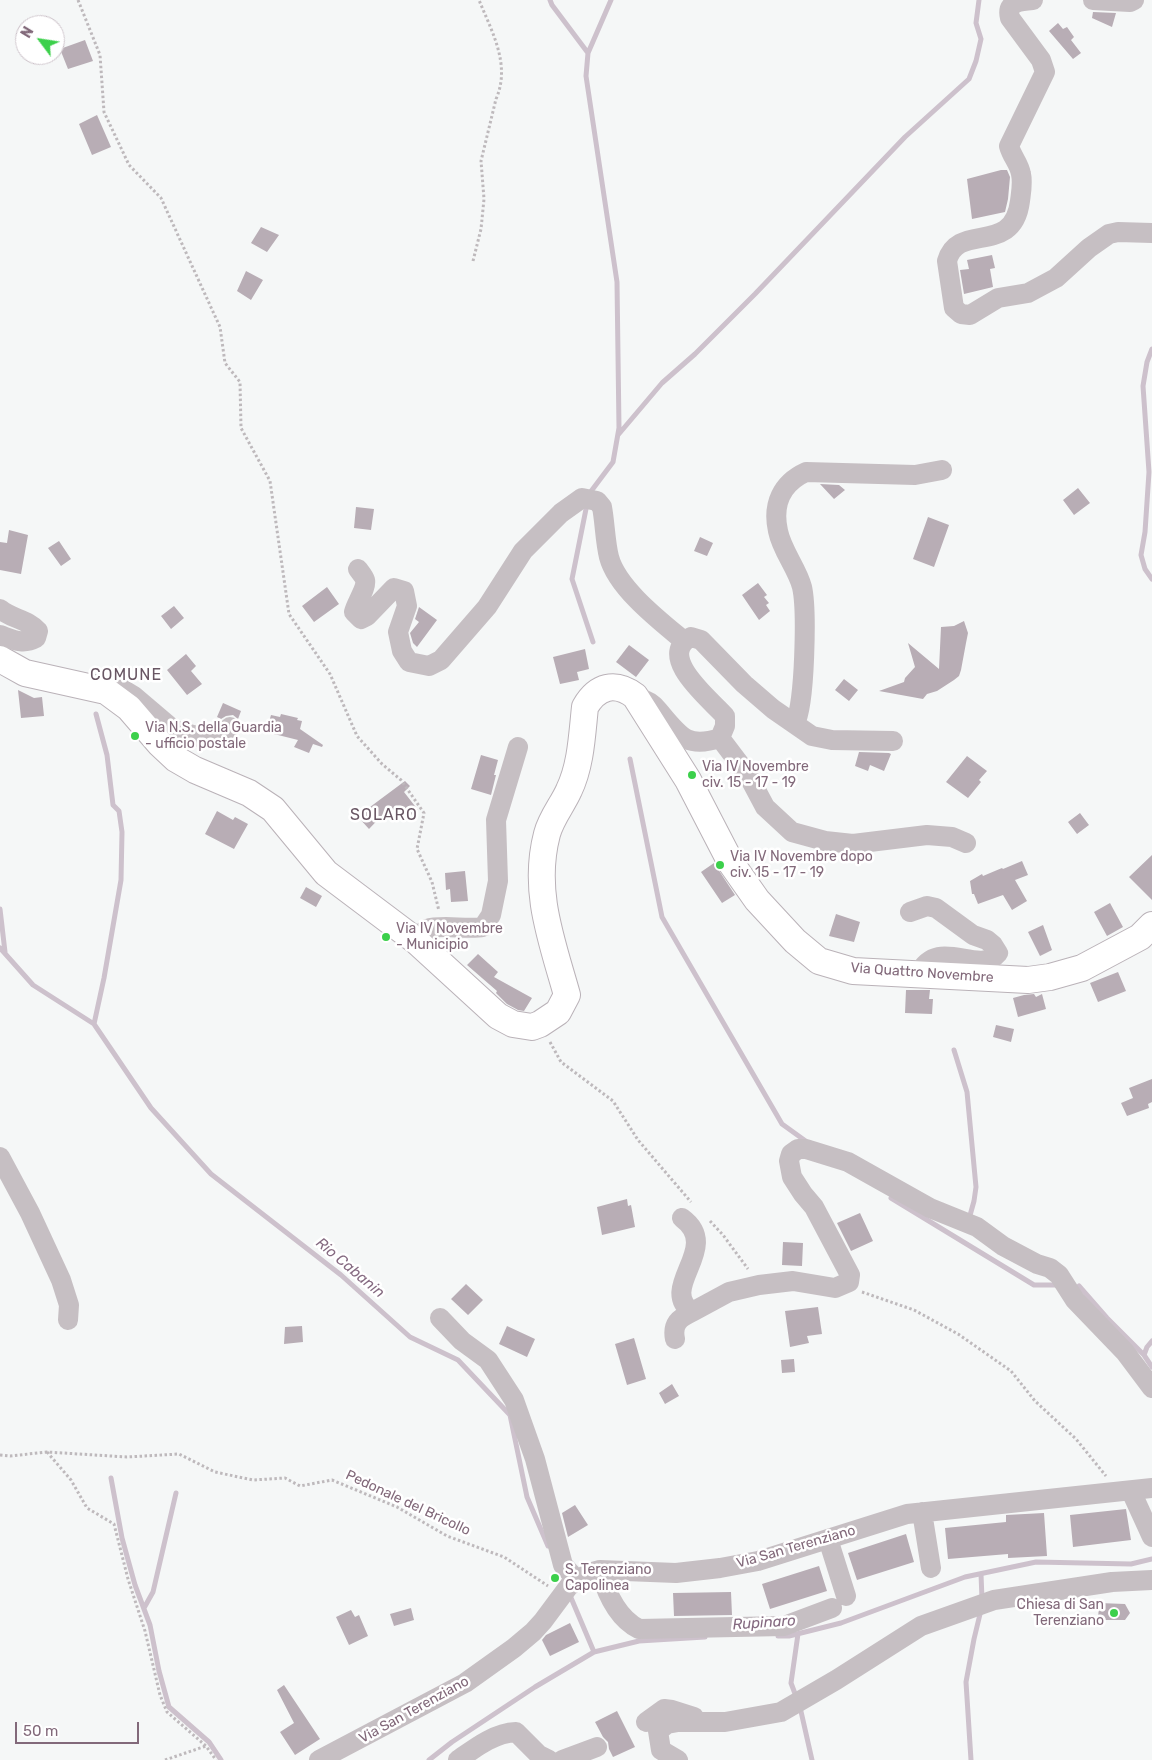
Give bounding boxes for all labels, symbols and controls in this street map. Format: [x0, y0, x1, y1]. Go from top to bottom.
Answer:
north arrow [15, 15, 65, 65]
text: N [18, 24, 37, 41]
district label: COMUNE [89, 665, 163, 685]
place label: Via N.S. della Guardia - ufficio postale [145, 720, 282, 752]
marker: Via N.S. della Guardia - ufficio postale [129, 730, 141, 742]
place label: Via IV Novembre civ. 15 - 17 - 19 [702, 759, 809, 792]
marker: Via IV Novembre civ. 15 - 17 - 19 [686, 769, 698, 781]
district label: SOLARO [349, 805, 419, 825]
place label: Via IV Novembre dopo civ. 15 - 17 - 19 [730, 849, 873, 882]
marker: Via IV Novembre dopo civ. 15 - 17 - 19 [714, 859, 726, 871]
place label: Via IV Novembre - Municipio [396, 921, 503, 954]
marker: Via IV Novembre - Municipio [380, 931, 392, 943]
street label: Via Quattro Novembre [850, 960, 994, 986]
water label: Rio Cabanin [312, 1234, 388, 1302]
street label: Pedonale del Bricollo [343, 1467, 473, 1539]
street label: Via San Terenziano [735, 1522, 857, 1572]
place label: S. Terenziano Capolinea [565, 1562, 652, 1594]
marker: S. Terenziano Capolinea [549, 1572, 561, 1584]
place label: Chiesa di San Terenziano [1017, 1597, 1104, 1630]
marker: Chiesa di San Terenziano [1108, 1607, 1120, 1619]
water label: Rupinaro [732, 1612, 796, 1634]
street label: Via San Terenziano [356, 1673, 472, 1747]
scale bar [18, 1712, 141, 1744]
text: 50 m [23, 1722, 58, 1740]

